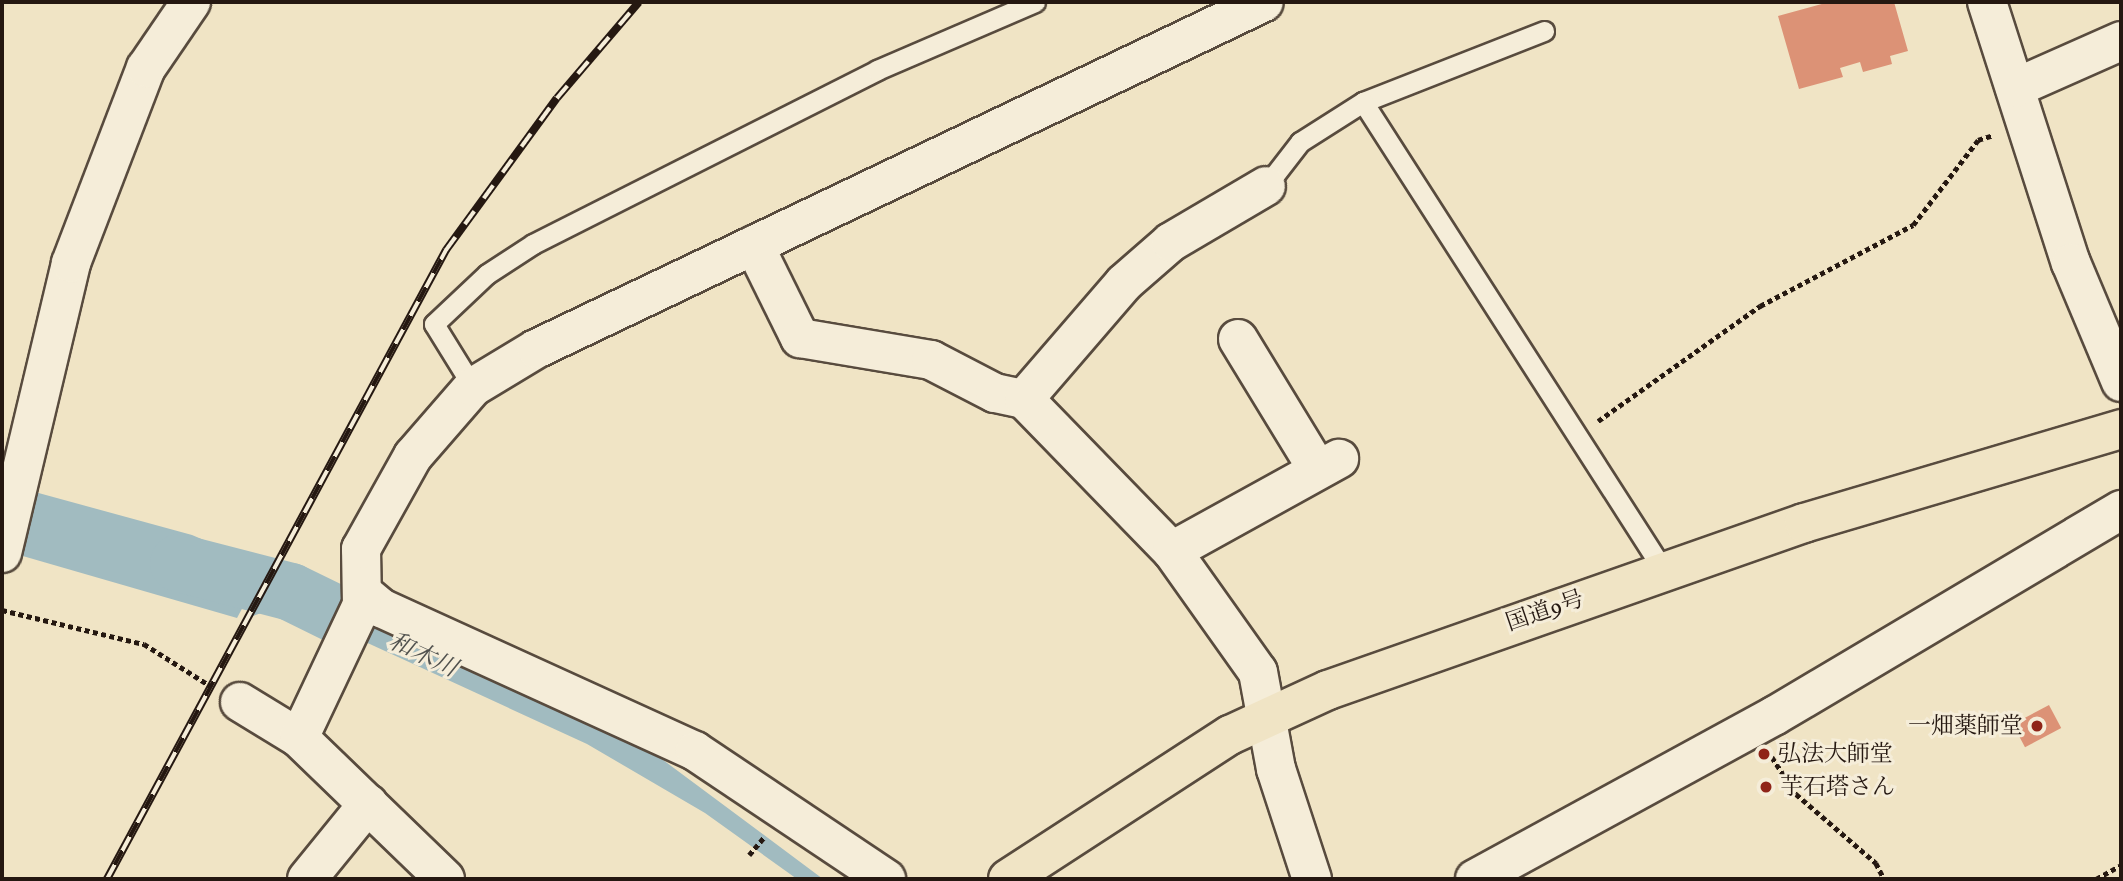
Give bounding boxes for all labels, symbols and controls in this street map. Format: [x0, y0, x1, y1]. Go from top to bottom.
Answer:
street label: 国道9号 [1502, 585, 1588, 637]
water label: 和木川 [384, 627, 462, 683]
place label: 一畑薬師堂 [1908, 712, 2023, 740]
marker: 一畑薬師堂 [2029, 718, 2045, 734]
place label: 弘法大師堂 [1778, 740, 1893, 768]
marker: 弘法大師堂 [1756, 746, 1772, 762]
place label: 芋石塔さん [1780, 773, 1895, 801]
marker: 芋石塔さん [1758, 779, 1774, 795]

